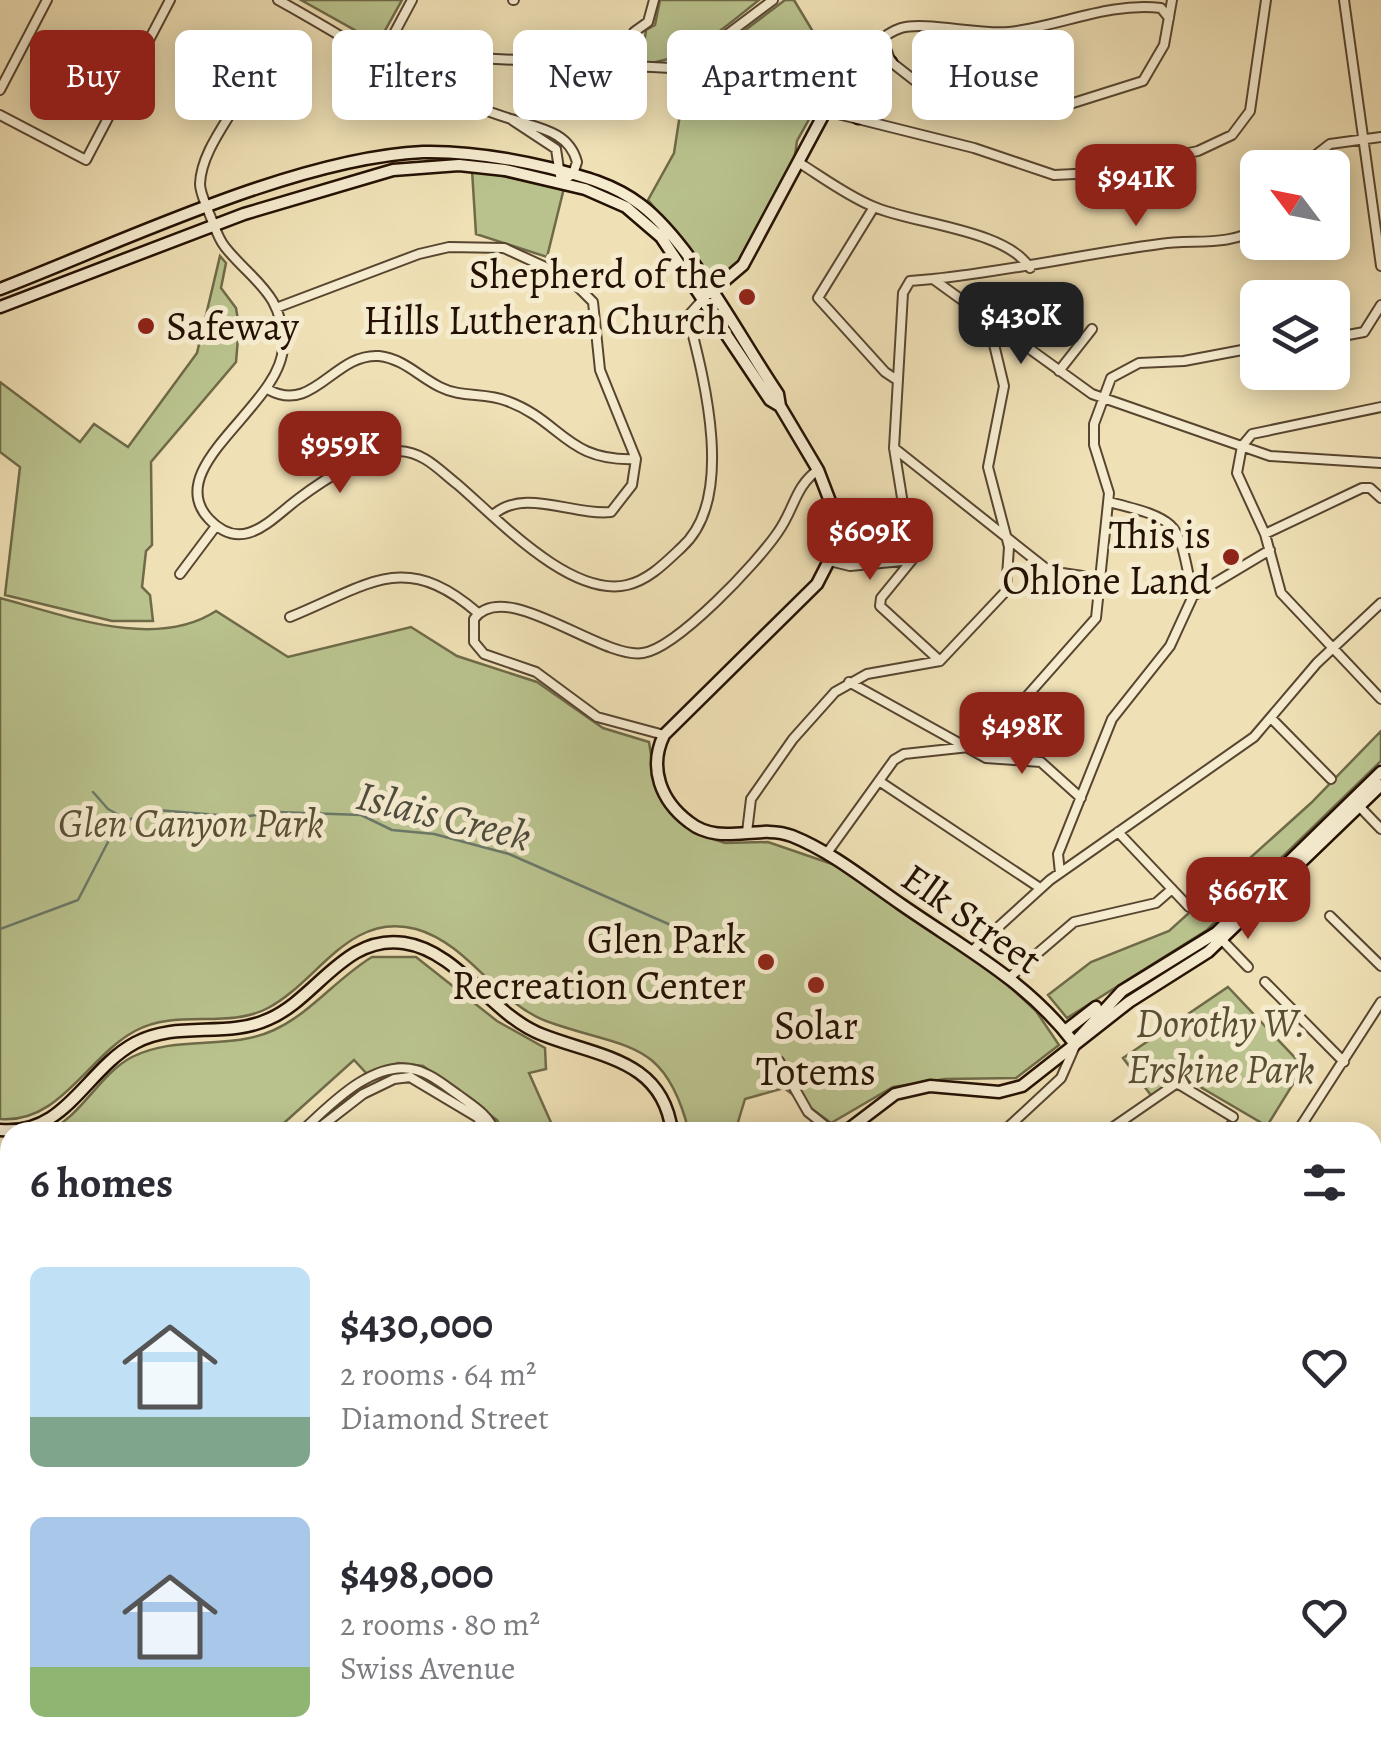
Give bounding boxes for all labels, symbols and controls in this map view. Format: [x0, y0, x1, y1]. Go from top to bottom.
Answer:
chip: Buy [30, 30, 155, 120]
chip: Rent [175, 30, 312, 120]
chip: Filters [332, 30, 493, 120]
chip: New [513, 30, 647, 120]
chip: Apartment [667, 30, 892, 120]
chip: House [912, 30, 1074, 120]
pin: $941K [1066, 144, 1206, 229]
north arrow [1240, 150, 1350, 260]
map controls [1240, 150, 1350, 390]
text: $941K [1097, 154, 1175, 198]
place label: Shepherd of the Hills Lutheran Church [363, 247, 727, 348]
button: layers [1240, 280, 1350, 390]
pin: $430K [951, 282, 1091, 367]
marker: Shepherd of the Hills Lutheran Church [736, 286, 758, 308]
text: $430K [981, 292, 1061, 336]
place label: Safeway [166, 299, 300, 354]
marker: Safeway [135, 315, 157, 337]
pin: $959K [270, 411, 410, 496]
text: $959K [300, 421, 380, 465]
pin: $609K [800, 498, 940, 583]
place label: This is Ohlone Land [1002, 507, 1212, 608]
text: $609K [829, 508, 911, 552]
marker: This is Ohlone Land [1220, 546, 1242, 568]
pin: $498K [952, 692, 1092, 777]
text: $498K [981, 702, 1063, 746]
water label: Islais Creek [351, 766, 537, 865]
park label: Glen Canyon Park [58, 796, 324, 851]
street label: Elk Street [891, 850, 1053, 987]
pin: $667K [1178, 857, 1318, 942]
text: $667K [1208, 867, 1288, 911]
place label: Glen Park Recreation Center [452, 912, 746, 1013]
marker: Glen Park Recreation Center [755, 951, 777, 973]
marker: Solar Totems [805, 974, 827, 996]
park label: Dorothy W. Erskine Park [1127, 996, 1315, 1097]
place label: Solar Totems [756, 998, 876, 1099]
text: 6 homes [30, 1154, 173, 1211]
icon: filters [1297, 1155, 1352, 1210]
text: $430,000 [340, 1295, 493, 1352]
icon: home [110, 1307, 230, 1427]
icon: heart [1297, 1340, 1352, 1395]
text: 2 rooms · 64 m² [340, 1352, 537, 1396]
text: Diamond Street [340, 1396, 549, 1440]
text: $498,000 [340, 1545, 494, 1602]
icon: home [110, 1557, 230, 1677]
icon: heart [1297, 1590, 1352, 1645]
text: 2 rooms · 80 m² [340, 1602, 540, 1646]
text: Swiss Avenue [340, 1646, 515, 1690]

